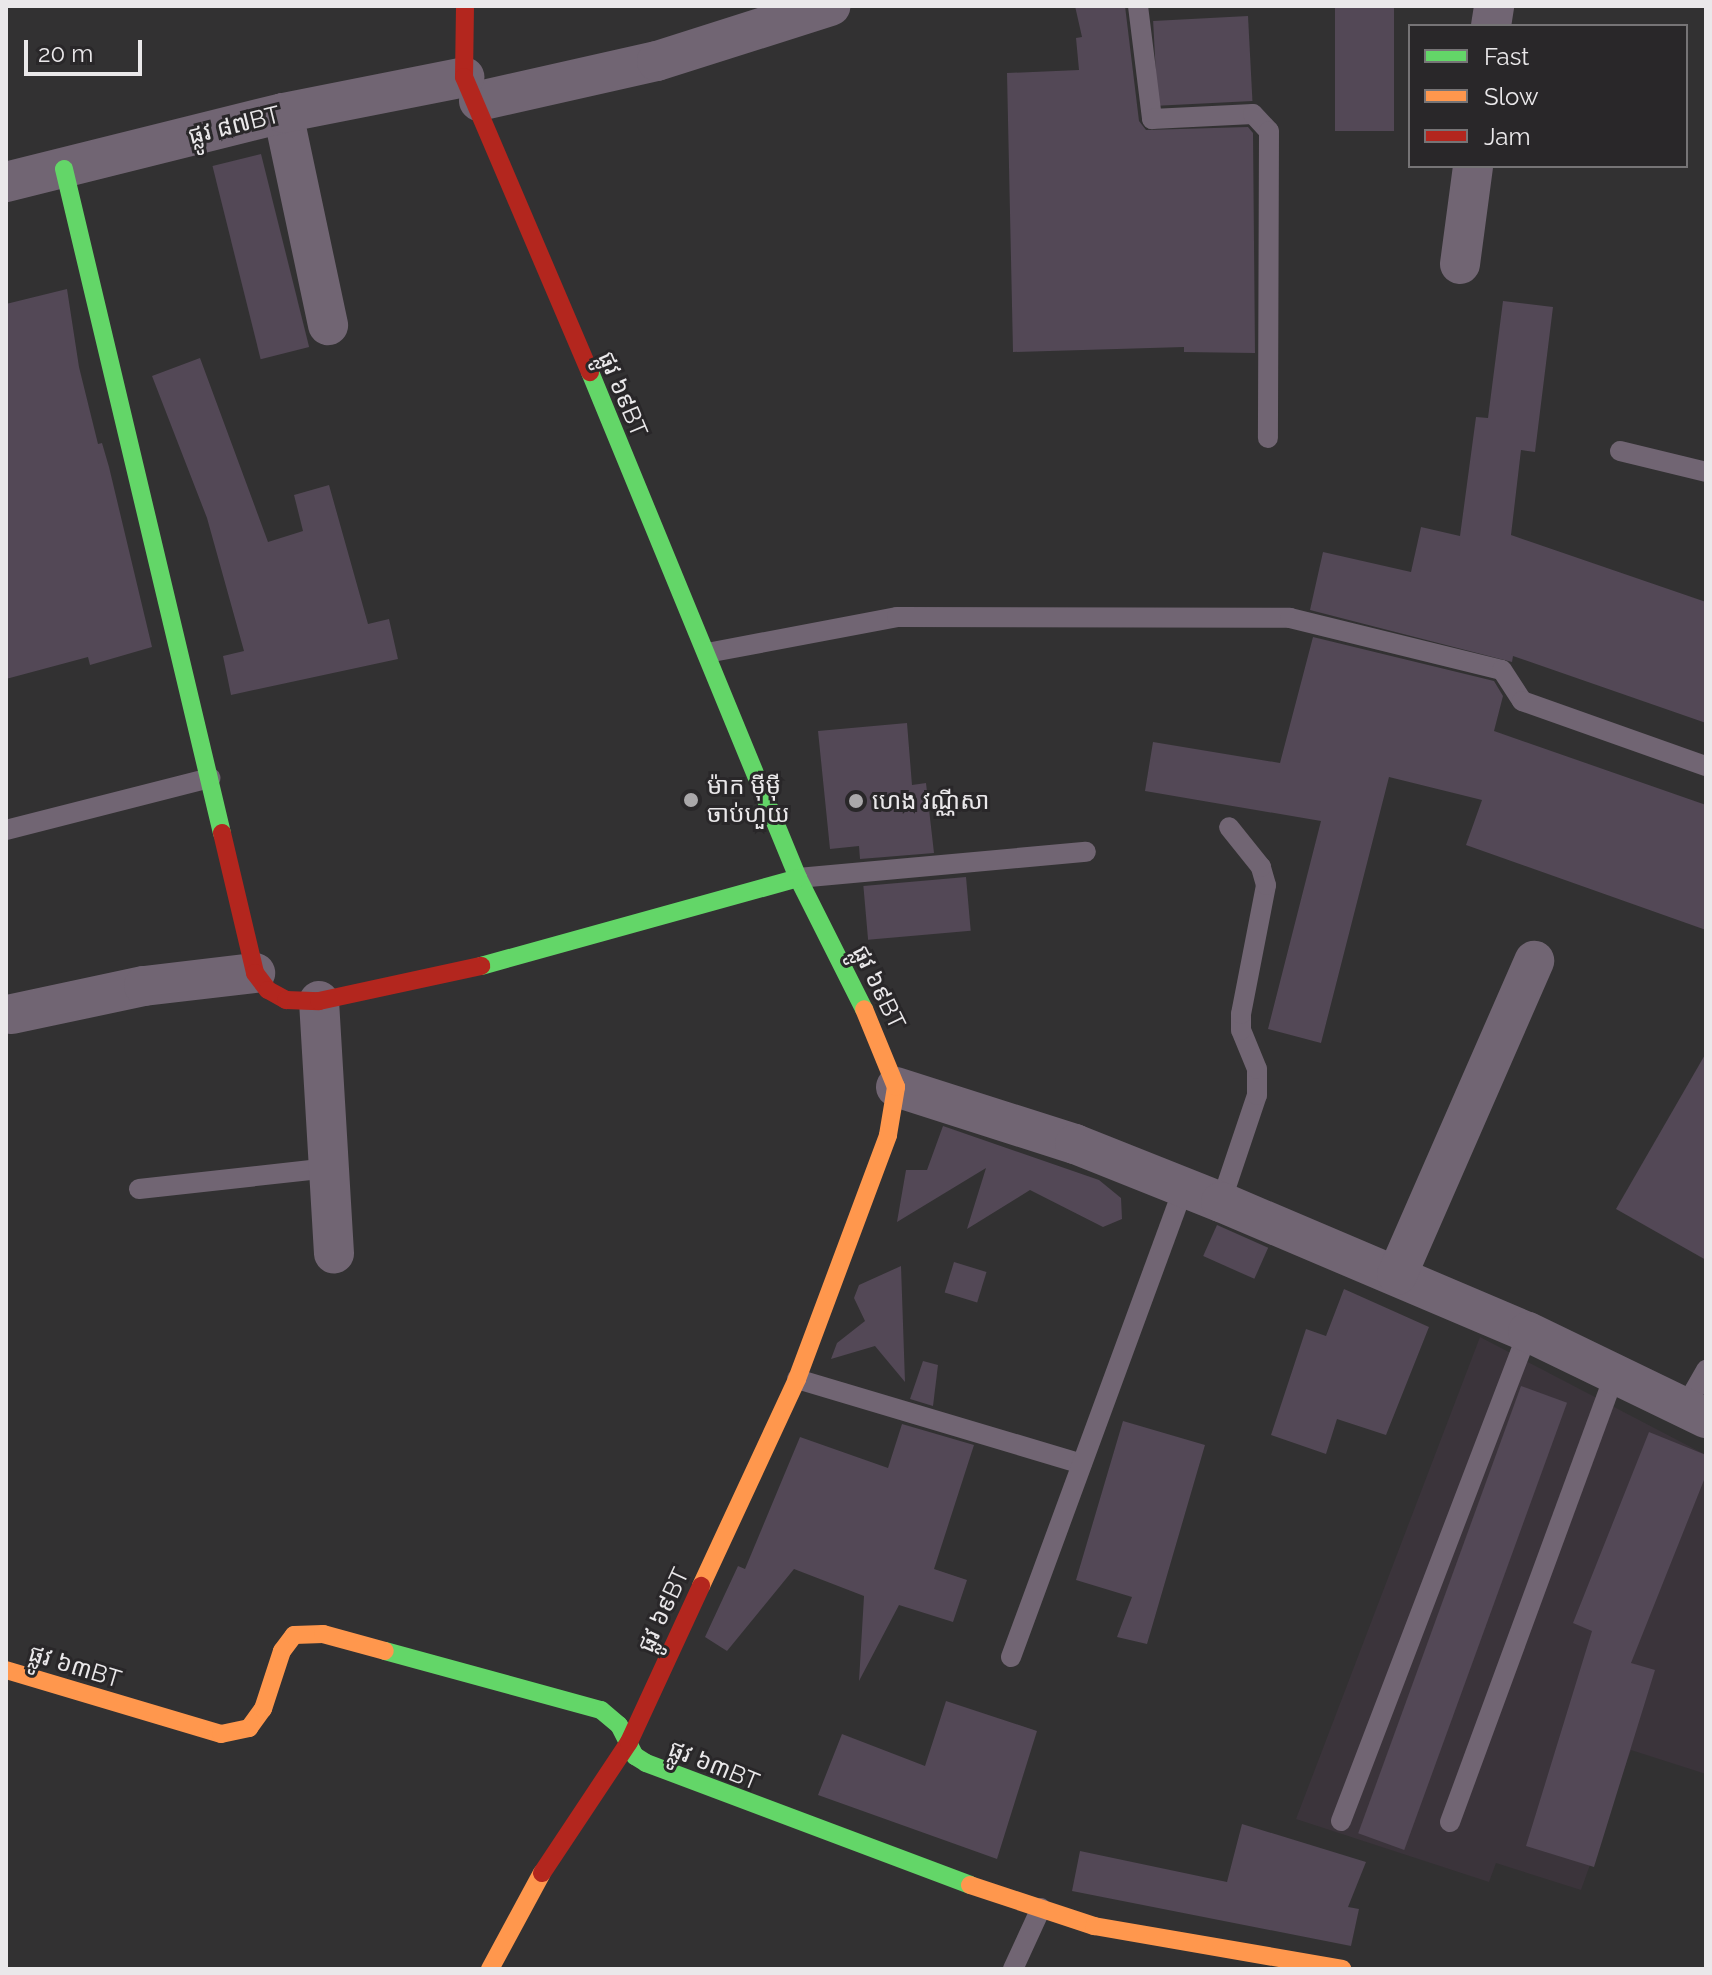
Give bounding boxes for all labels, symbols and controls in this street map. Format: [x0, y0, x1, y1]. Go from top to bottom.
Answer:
scale bar [28, 24, 146, 74]
legend [1408, 24, 1688, 168]
text: 20 m [38, 39, 93, 68]
text: Fast [1484, 42, 1529, 71]
text: Slow [1484, 82, 1538, 111]
street label: ផ្លូវ ៨៧BT [185, 100, 283, 150]
text: Jam [1484, 122, 1530, 151]
street label: ផ្លូវ ៦៩BT [592, 347, 654, 441]
place label: ម៉ាក ម៉ីម៉ី ចាប់ហួយ [707, 772, 790, 828]
place label: ហេង វណ្ណីសា [872, 787, 989, 815]
marker: ម៉ាក ម៉ីម៉ី ចាប់ហួយ [682, 791, 700, 809]
marker: ហេង វណ្ណីសា [847, 792, 865, 810]
street label: ផ្លូវ ៦៩BT [846, 940, 912, 1034]
street label: ផ្លូវ ៦៩BT [631, 1563, 695, 1657]
street label: ផ្លូវ ៦៣BT [25, 1638, 125, 1694]
street label: ផ្លូវ ៦៣BT [664, 1734, 764, 1796]

